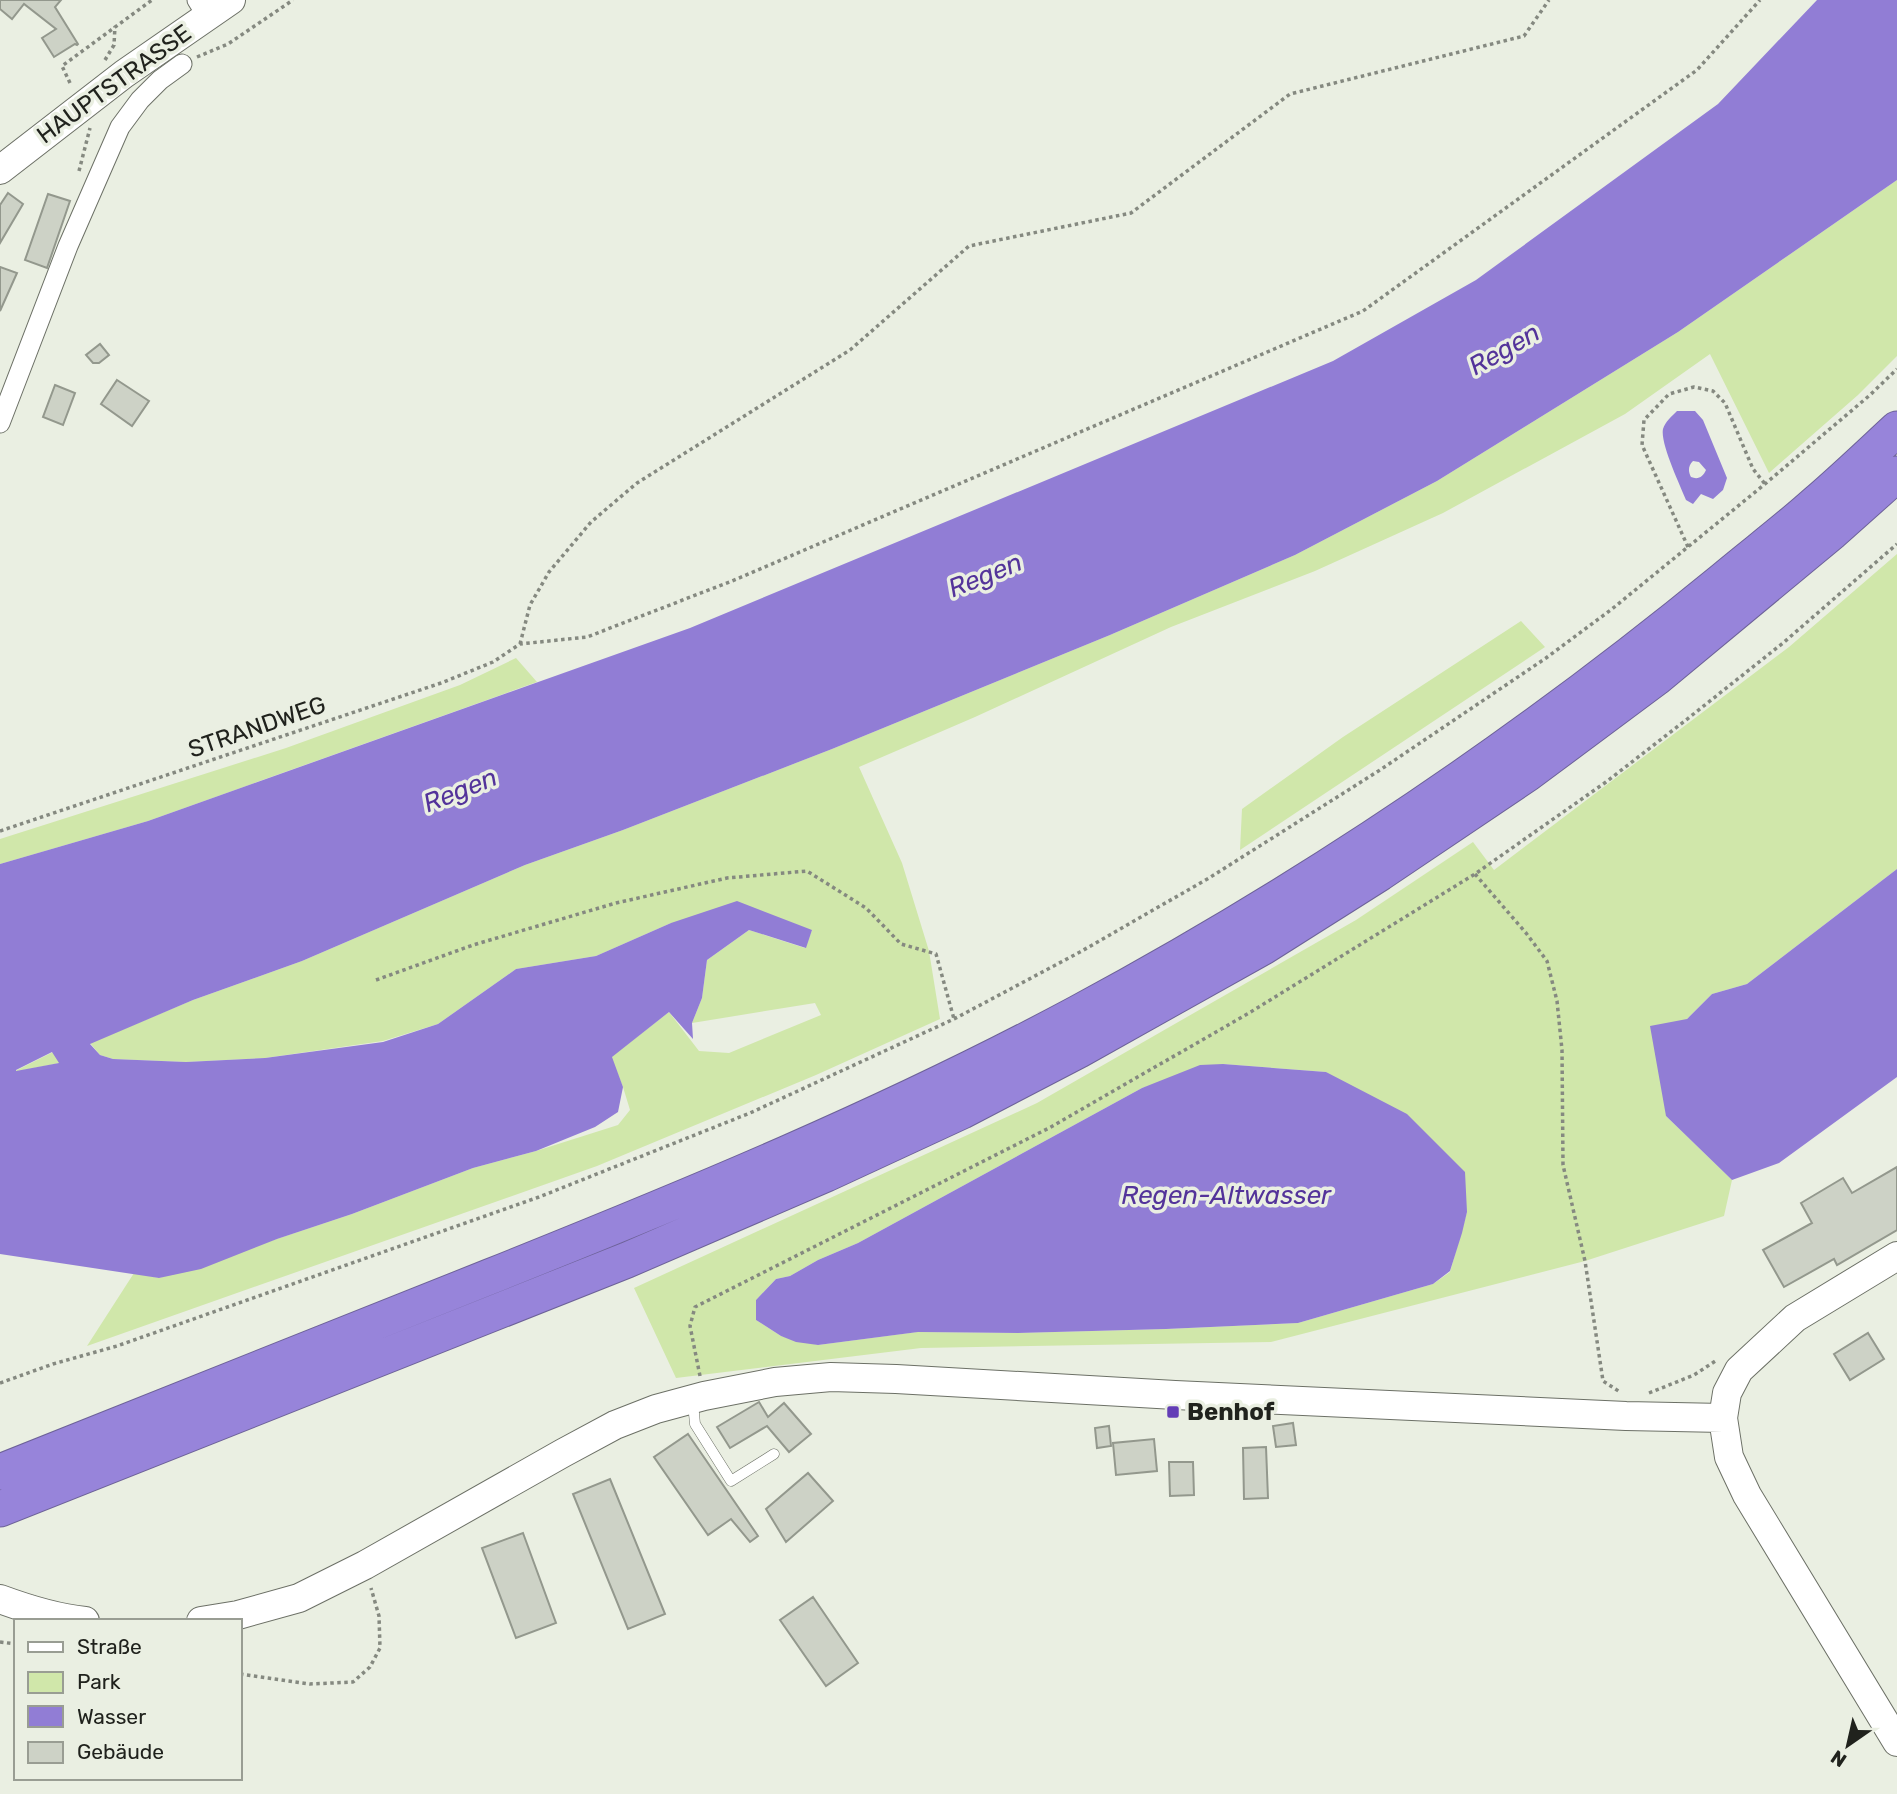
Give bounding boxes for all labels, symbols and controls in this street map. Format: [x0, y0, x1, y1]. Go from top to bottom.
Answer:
street label: HAUPTSTRASSE [32, 19, 196, 149]
water label: Regen [1463, 317, 1545, 382]
water label: Regen [944, 547, 1027, 604]
street label: STRANDWEG [185, 690, 329, 764]
water label: Regen [419, 762, 502, 819]
water label: Regen-Altwasser [1121, 1180, 1332, 1211]
place label: Benhof [1187, 1398, 1275, 1426]
marker: Benhof [1165, 1404, 1181, 1420]
legend [14, 1619, 242, 1780]
text: Straße [77, 1634, 142, 1659]
text: Park [77, 1669, 121, 1694]
text: Wasser [77, 1704, 146, 1729]
north arrow [1813, 1710, 1883, 1780]
text: Gebäude [77, 1739, 164, 1764]
text: N [1827, 1745, 1851, 1772]

